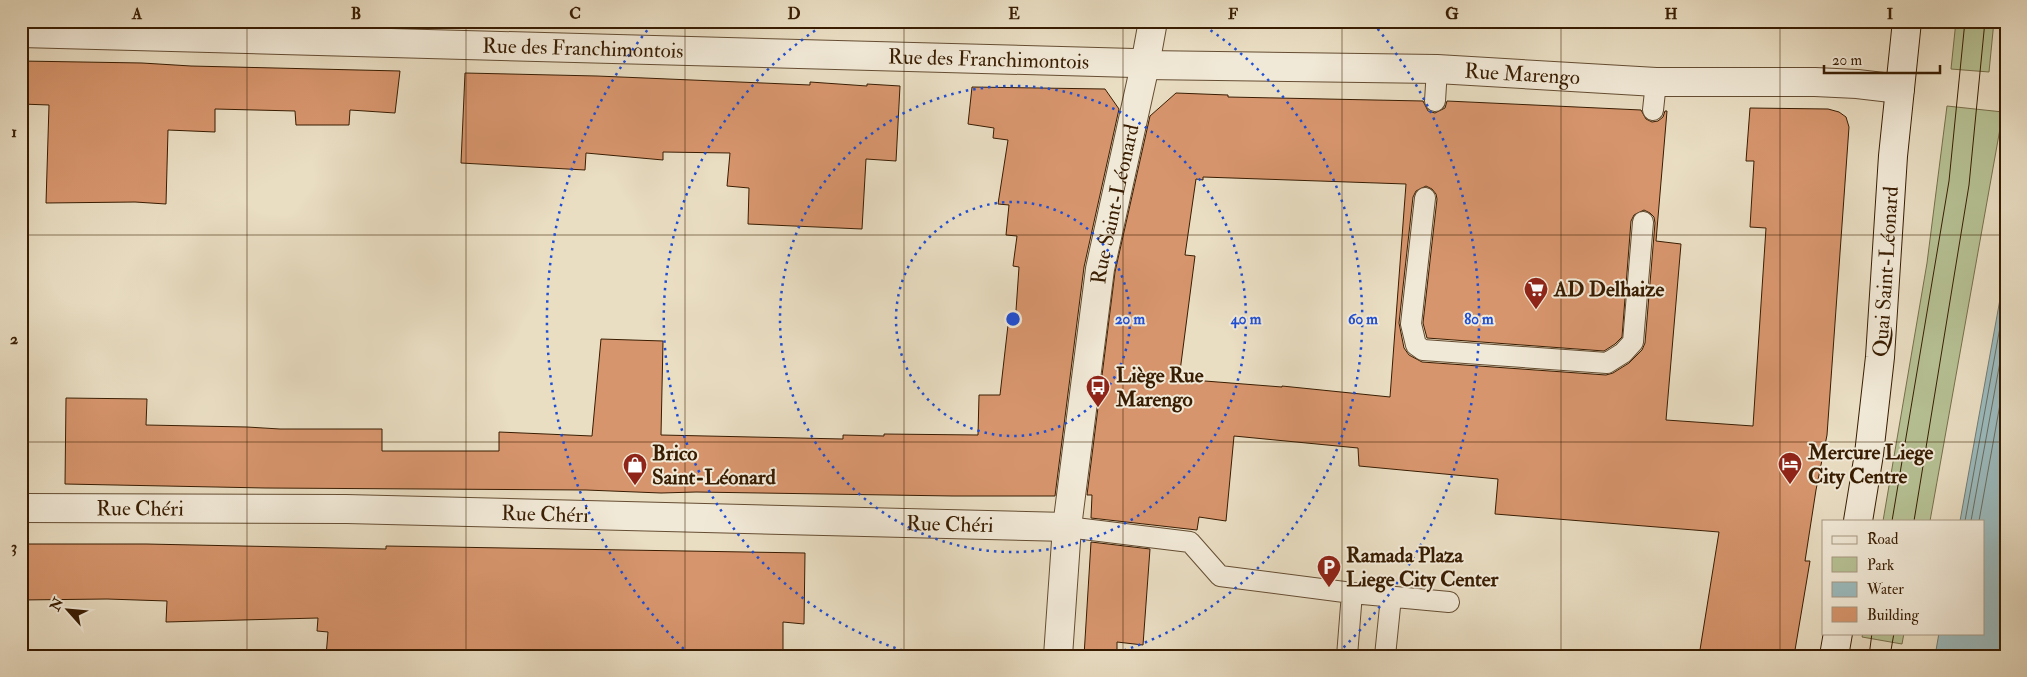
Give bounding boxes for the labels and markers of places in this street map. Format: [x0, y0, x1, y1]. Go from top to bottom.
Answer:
supermarket icon: AD Delhaize [1523, 276, 1549, 310]
place label: AD Delhaize [1553, 276, 1665, 303]
centre of rings [1004, 310, 1022, 328]
place label: Liège Rue Marengo [1115, 362, 1204, 413]
bus stop icon: Liège Rue Marengo [1085, 374, 1111, 408]
place label: Mercure Liege City Centre [1807, 439, 1934, 490]
place label: Brico Saint-Léonard [652, 440, 777, 491]
hotel icon: Mercure Liege City Centre [1777, 451, 1803, 485]
shop icon: Brico Saint-Léonard [622, 452, 648, 486]
place label: Ramada Plaza Liege City Center [1346, 542, 1500, 593]
parking icon: Ramada Plaza Liege City Center [1316, 554, 1342, 588]

